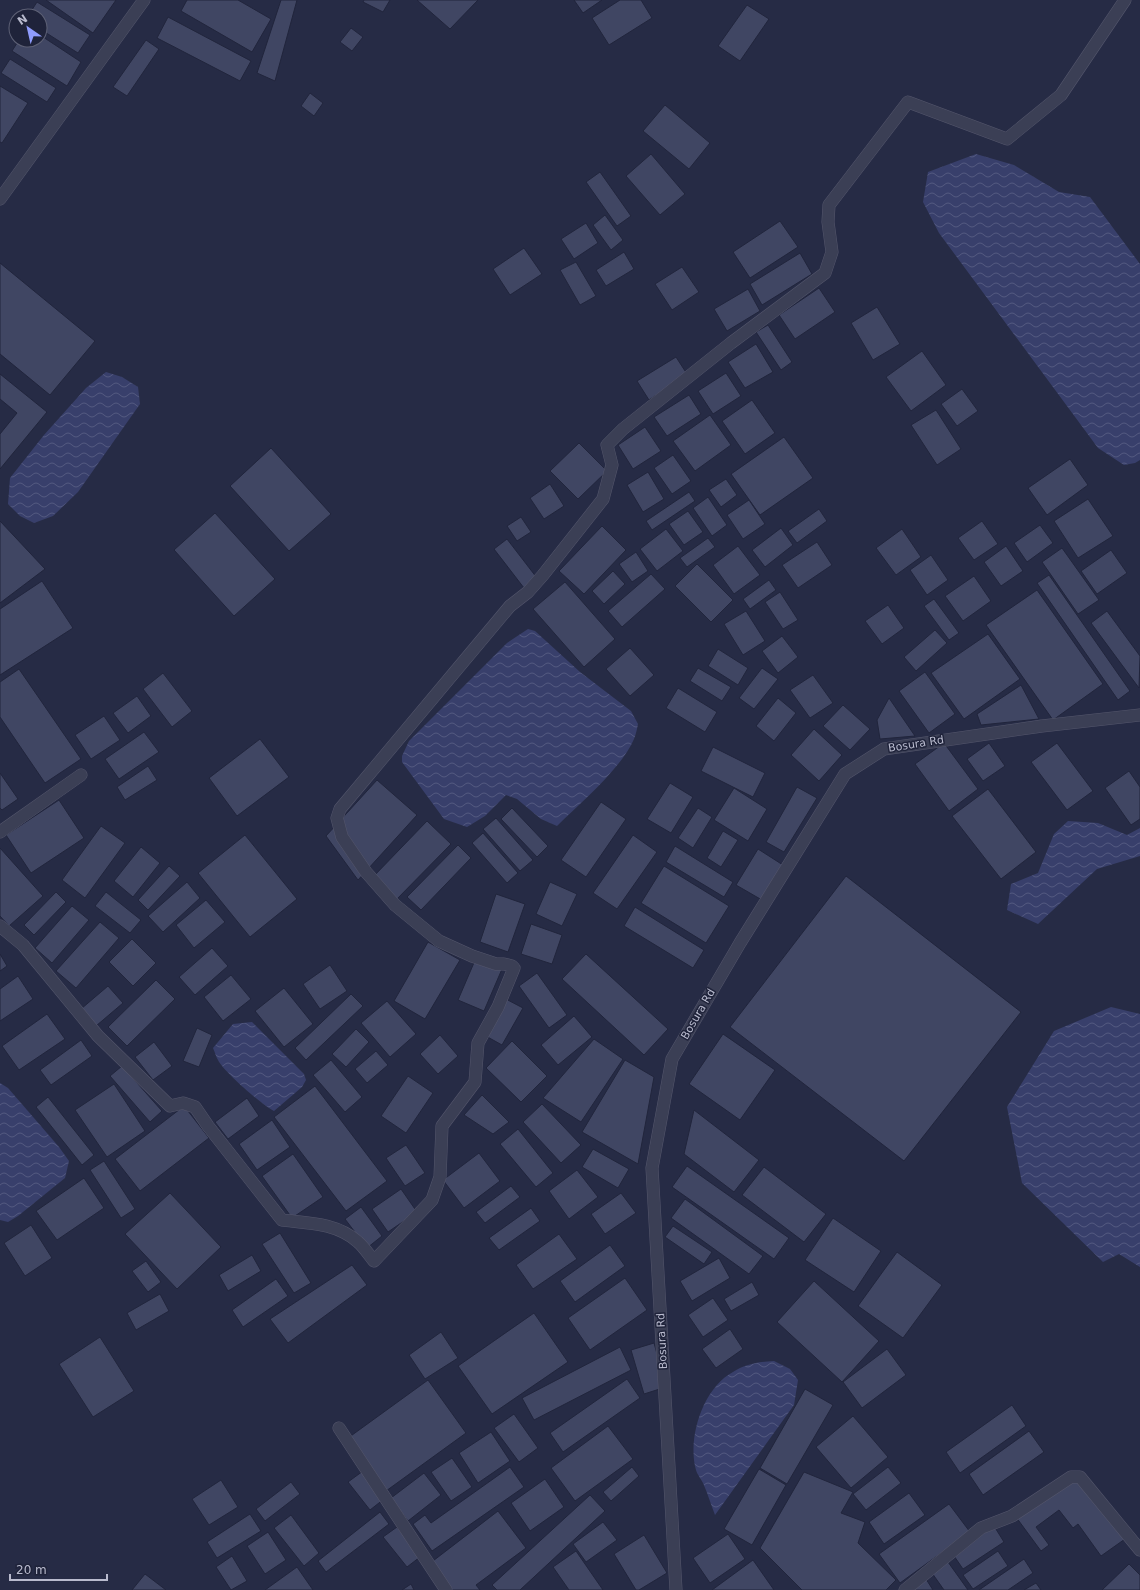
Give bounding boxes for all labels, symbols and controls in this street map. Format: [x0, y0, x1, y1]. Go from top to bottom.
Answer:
north arrow [8, 8, 48, 48]
text: N [15, 12, 30, 28]
street label: Bosura Rd [887, 733, 945, 755]
street label: Bosura Rd [678, 986, 718, 1042]
street label: Bosura Rd [654, 1313, 670, 1369]
scale bar [10, 1556, 107, 1582]
text: 20 m [16, 1563, 47, 1577]

